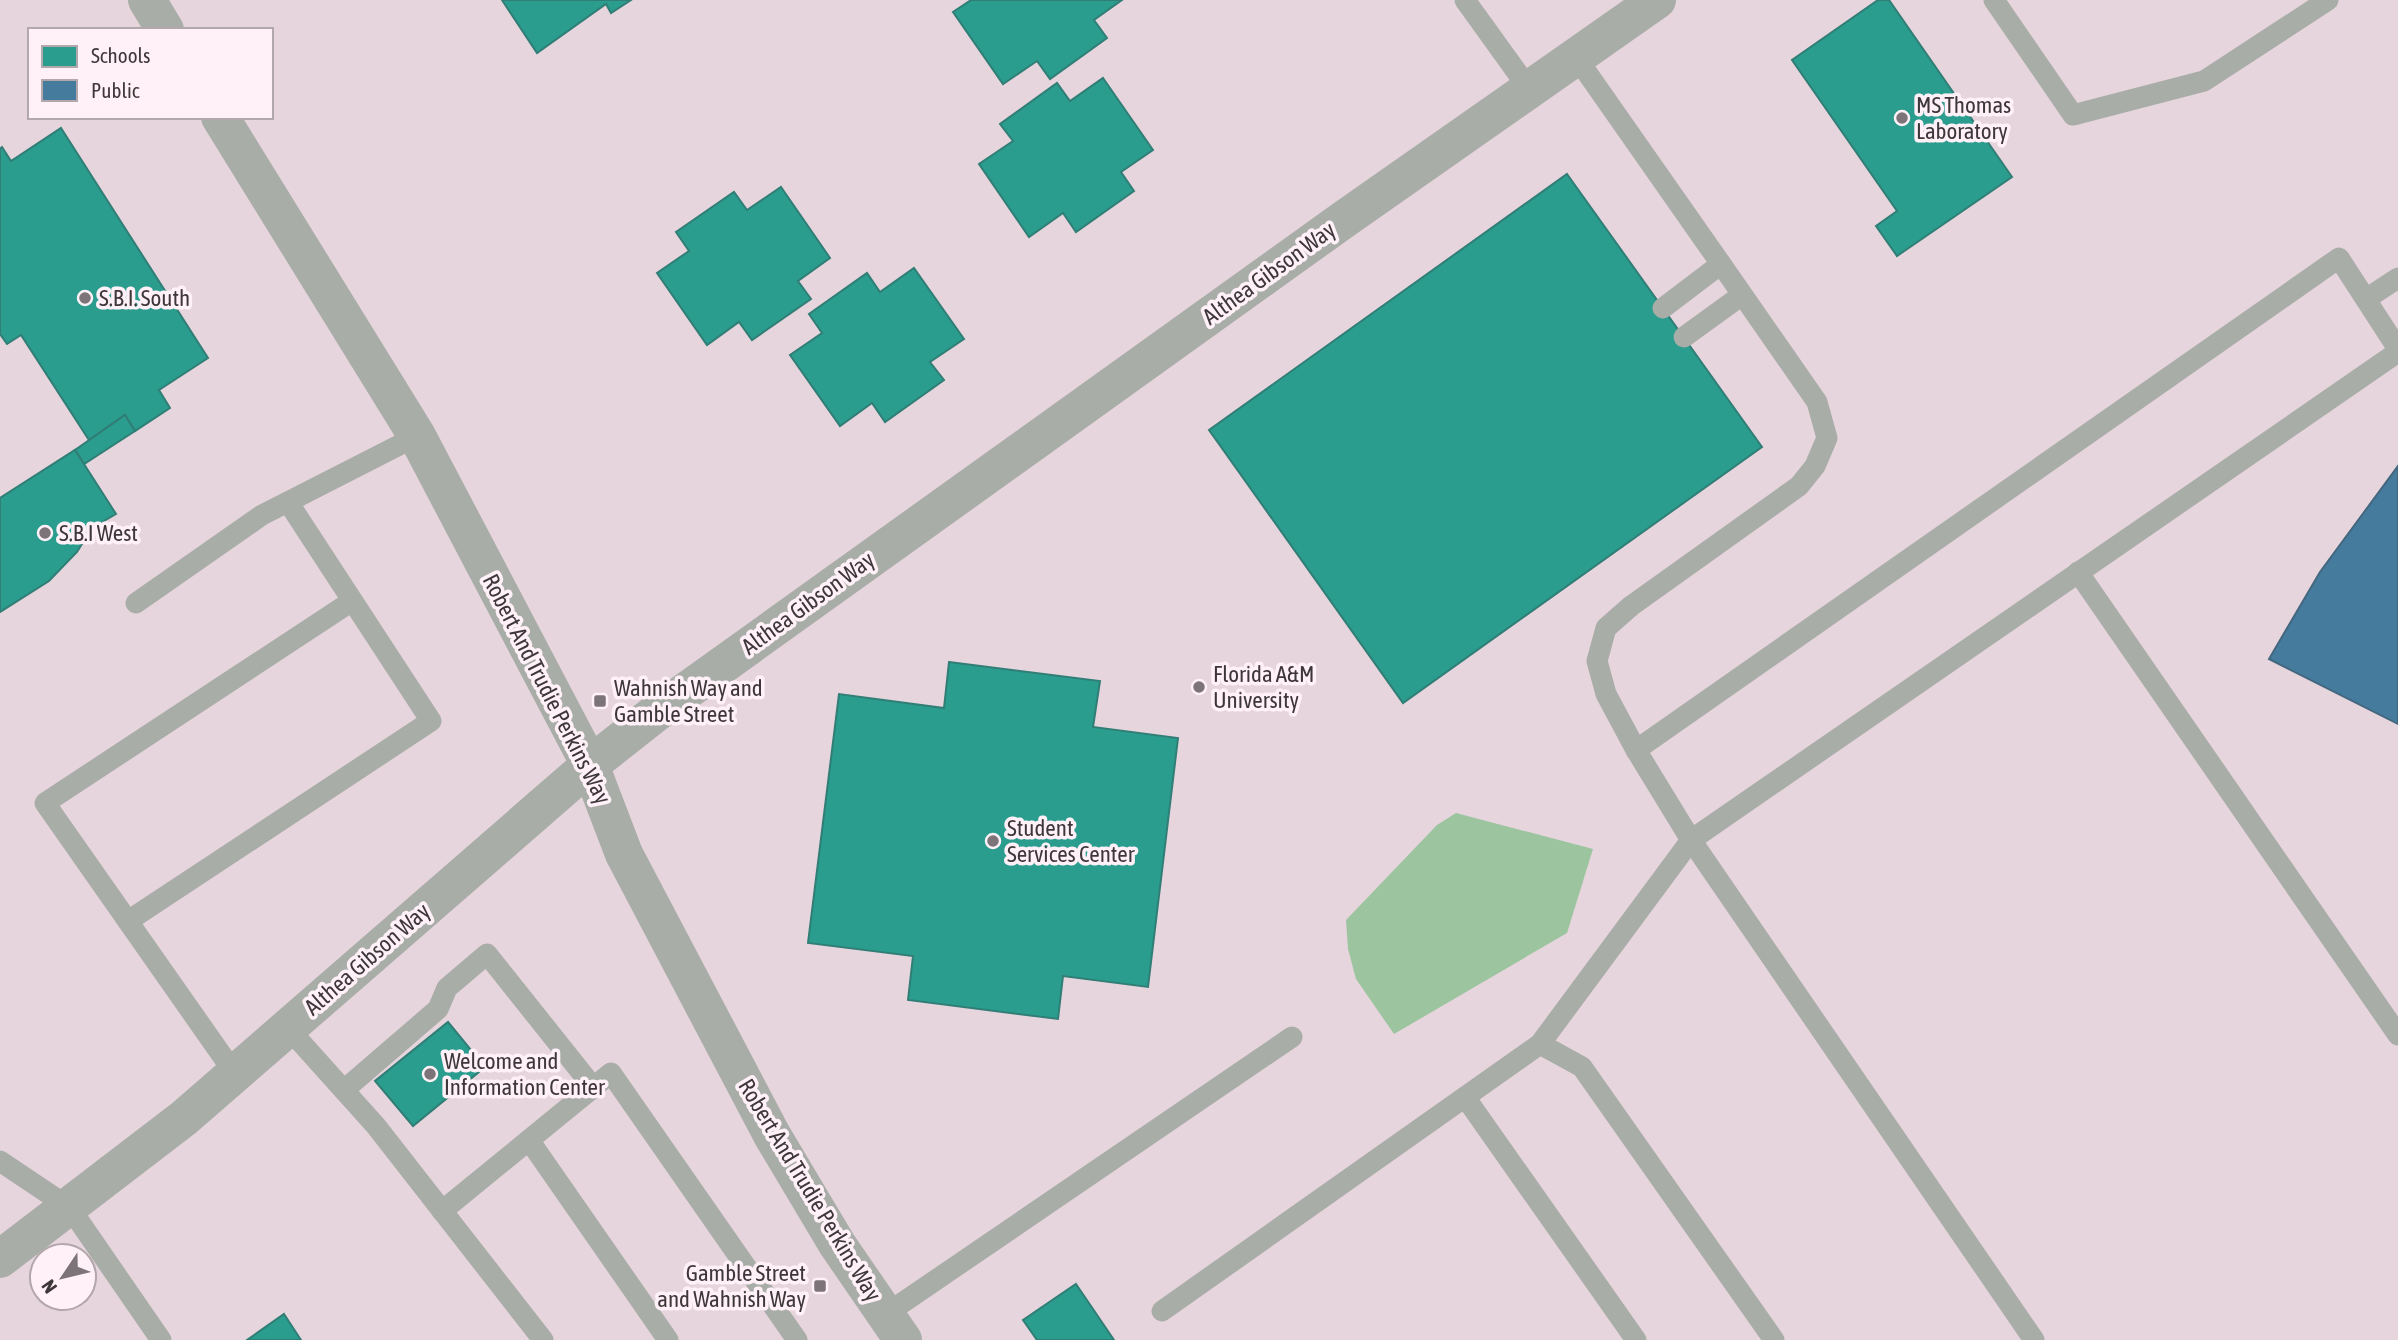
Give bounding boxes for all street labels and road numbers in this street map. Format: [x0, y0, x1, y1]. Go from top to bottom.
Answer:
street label: Althea Gibson Way [1198, 216, 1340, 330]
street label: Althea Gibson Way [737, 546, 879, 660]
street label: Robert And Trudie Perkins Way [478, 570, 616, 808]
street label: Althea Gibson Way [299, 898, 435, 1020]
street label: Robert And Trudie Perkins Way [733, 1074, 887, 1306]

